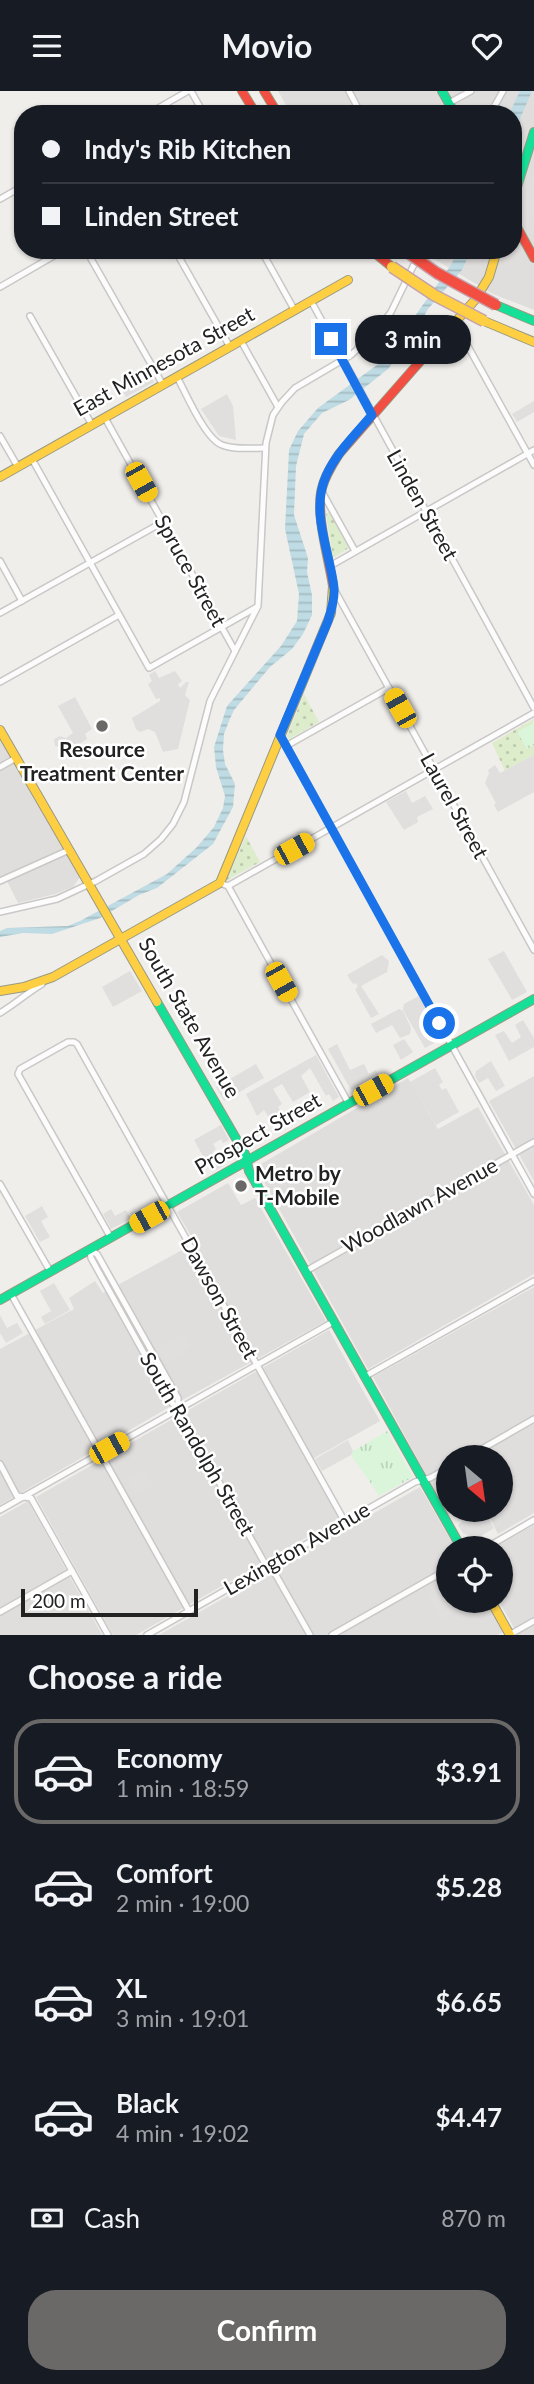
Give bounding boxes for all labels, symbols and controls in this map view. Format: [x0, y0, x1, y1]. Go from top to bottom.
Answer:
text: Movio [221, 26, 313, 65]
icon: menu [28, 27, 66, 65]
icon: heart [468, 27, 506, 65]
text: Indy's Rib Kitchen [84, 133, 292, 165]
text: Linden Street [84, 200, 238, 232]
street label: East Minnesota Street [69, 300, 258, 421]
callout: 3 min [356, 315, 471, 363]
route end [315, 323, 347, 355]
text: 3 min [384, 325, 442, 353]
street label: Linden Street [383, 445, 464, 564]
car [122, 459, 161, 505]
street label: Spruce Street [150, 510, 232, 631]
car [381, 685, 420, 731]
marker: Resource Treatment Center [94, 718, 110, 734]
place label: Resource Treatment Center [20, 736, 184, 785]
street label: Laurel Street [416, 748, 495, 863]
car [271, 830, 318, 868]
street label: South State Avenue [134, 933, 246, 1102]
car [262, 959, 301, 1005]
route start [423, 1007, 455, 1039]
car [350, 1071, 397, 1109]
street label: Prospect Street [190, 1086, 325, 1179]
street label: Woodlawn Avenue [337, 1152, 501, 1258]
place label: Metro by T-Mobile [255, 1160, 342, 1209]
marker: Metro by T-Mobile [233, 1178, 249, 1194]
car [126, 1198, 173, 1236]
street label: Dawson Street [176, 1232, 264, 1363]
street label: South Randolph Street [136, 1347, 261, 1540]
car [86, 1429, 133, 1467]
north arrow [436, 1445, 513, 1523]
map controls [436, 1445, 513, 1613]
street label: Lexington Avenue [219, 1496, 374, 1600]
button: locate [436, 1536, 513, 1613]
scale bar [21, 1586, 198, 1618]
text: 200 m [32, 1589, 86, 1612]
text: Choose a ride [28, 1657, 222, 1696]
icon: car [32, 1740, 95, 1803]
text: Economy [116, 1742, 222, 1774]
text: $3.91 [436, 1756, 502, 1788]
text: 1 min · 18:59 [116, 1774, 249, 1802]
icon: car [32, 1855, 95, 1918]
text: Comfort [116, 1857, 213, 1889]
text: $5.28 [436, 1871, 502, 1903]
text: 2 min · 19:00 [116, 1889, 249, 1917]
icon: car [32, 1970, 95, 2033]
text: XL [116, 1972, 147, 2004]
text: $6.65 [436, 1986, 502, 2018]
text: 3 min · 19:01 [116, 2004, 249, 2032]
icon: car [32, 2085, 95, 2148]
text: Black [116, 2087, 179, 2119]
text: $4.47 [436, 2101, 502, 2133]
text: 4 min · 19:02 [116, 2119, 249, 2147]
icon: cash [28, 2199, 66, 2237]
text: Cash [84, 2202, 140, 2234]
text: 870 m [441, 2204, 506, 2232]
button: Confirm [28, 2290, 506, 2370]

